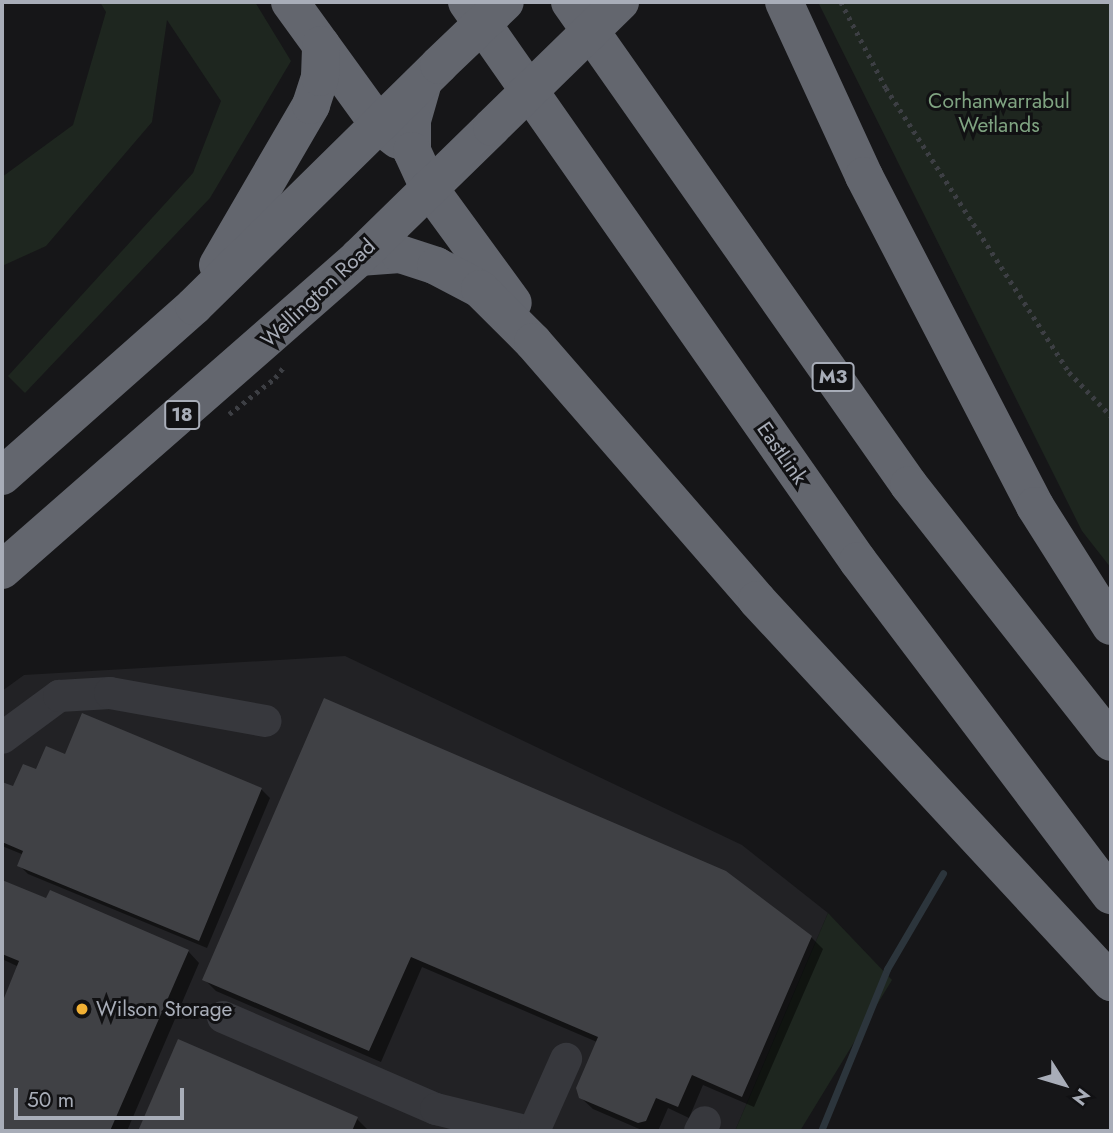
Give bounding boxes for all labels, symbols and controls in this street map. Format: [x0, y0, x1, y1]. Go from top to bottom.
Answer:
park label: Corhanwarrabul Wetlands [928, 88, 1070, 138]
street label: Wellington Road [256, 234, 380, 352]
road number: M3 [810, 362, 856, 392]
road number: 18 [163, 400, 201, 430]
street label: EastLink [752, 417, 812, 489]
place label: Wilson Storage [96, 996, 232, 1022]
marker: Wilson Storage [74, 1001, 90, 1017]
north arrow [1029, 1049, 1099, 1119]
scale bar [18, 1074, 187, 1118]
text: N [1066, 1083, 1096, 1111]
text: 50 m [27, 1085, 74, 1115]

